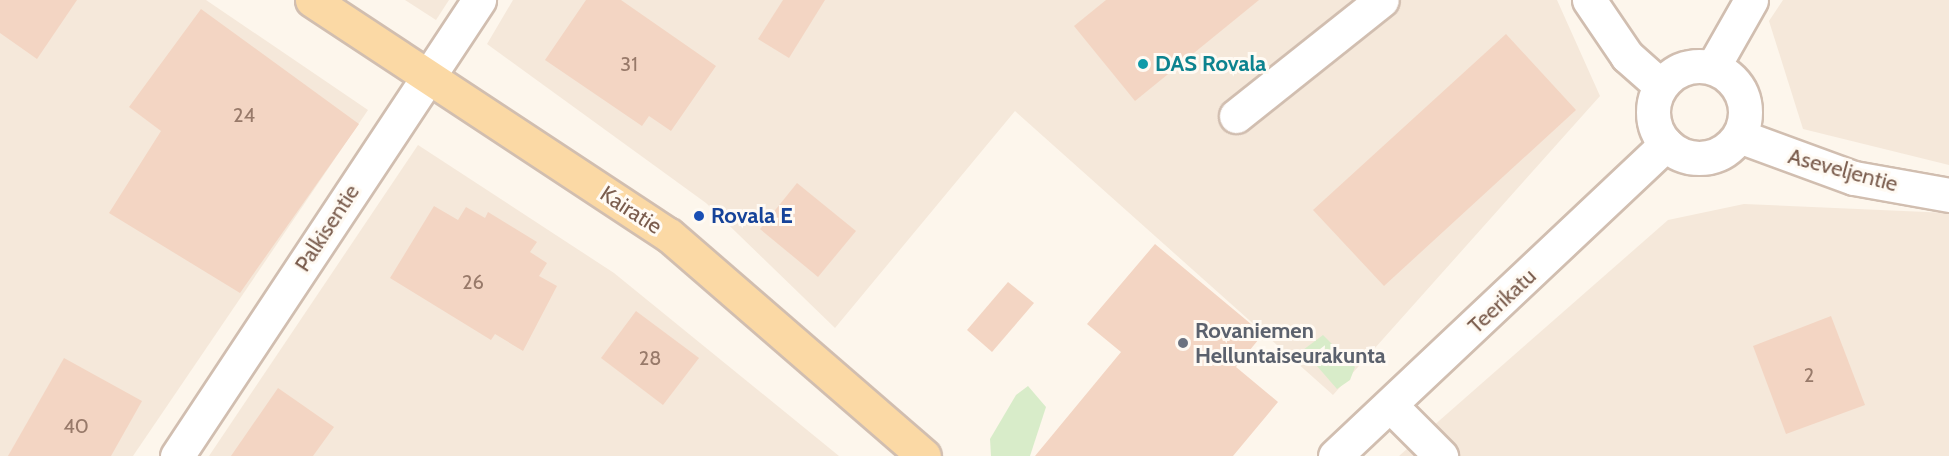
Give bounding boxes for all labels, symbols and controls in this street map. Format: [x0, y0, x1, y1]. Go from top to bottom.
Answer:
place label: DAS Rovala [1155, 51, 1266, 77]
house number: 31 [620, 52, 638, 76]
marker: DAS Rovala [1136, 57, 1150, 71]
house number: 24 [233, 103, 255, 127]
street label: Aseveljentie [1785, 143, 1901, 197]
street label: Palkisentie [289, 180, 365, 276]
street label: Kairatie [595, 180, 667, 240]
place label: Rovala E [711, 203, 793, 229]
marker: Rovala E [692, 209, 706, 223]
street label: Teerikatu [1463, 263, 1541, 339]
house number: 26 [462, 270, 484, 294]
place label: Rovaniemen Helluntaiseurakunta [1195, 317, 1386, 368]
marker: Rovaniemen Helluntaiseurakunta [1176, 336, 1190, 350]
house number: 28 [639, 346, 661, 370]
house number: 2 [1804, 363, 1814, 387]
house number: 40 [63, 414, 89, 438]

